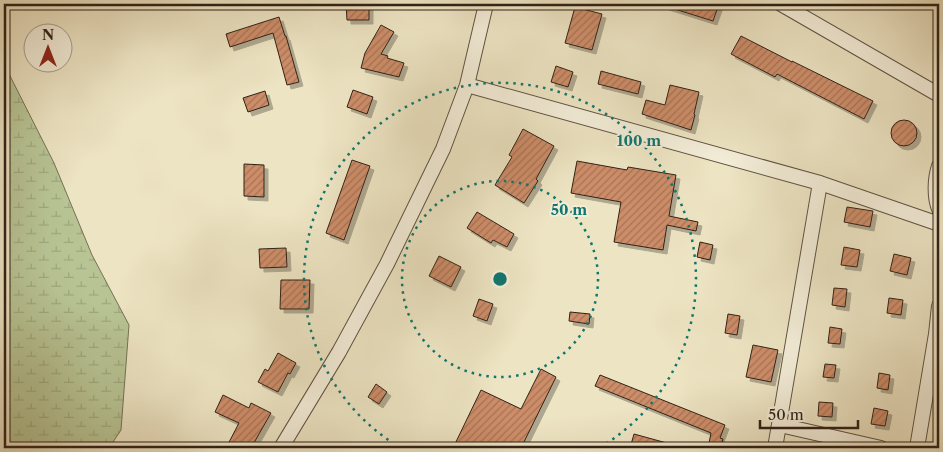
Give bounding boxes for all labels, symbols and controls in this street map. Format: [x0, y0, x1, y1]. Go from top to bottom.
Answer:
north arrow [22, 22, 72, 72]
text: N [42, 26, 54, 44]
text: 100 m [617, 131, 661, 150]
text: 50 m [551, 200, 587, 219]
centre of rings [491, 270, 509, 288]
scale bar [760, 397, 858, 429]
text: 50 m [768, 405, 804, 424]

